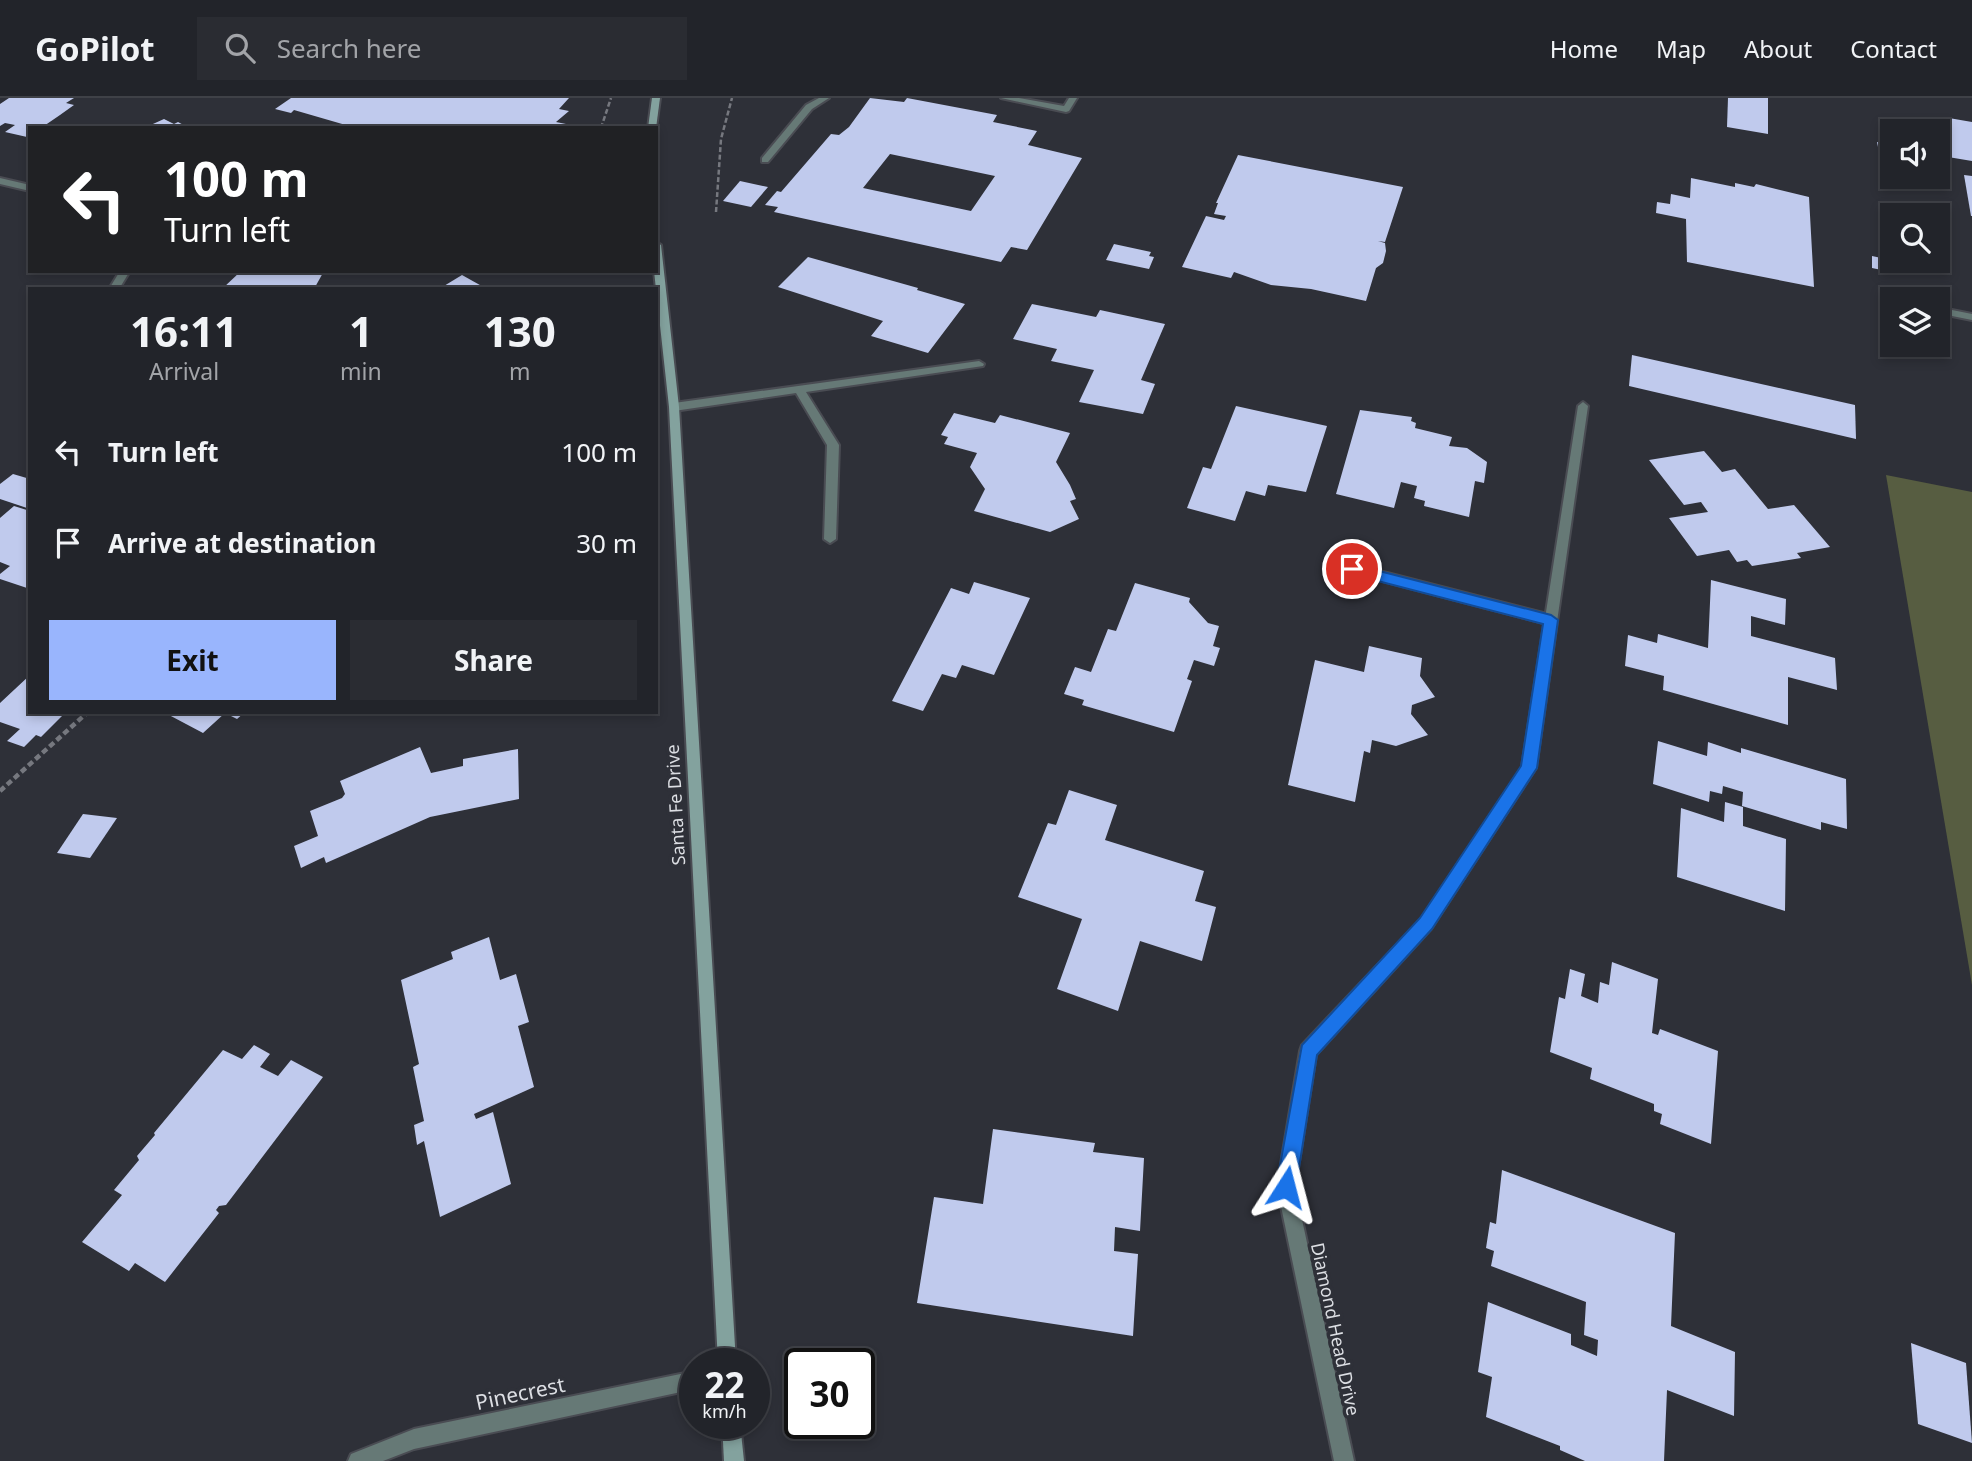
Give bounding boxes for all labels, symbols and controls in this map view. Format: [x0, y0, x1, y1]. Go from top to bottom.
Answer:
search box [197, 17, 687, 80]
text: GoPilot [35, 26, 155, 71]
icon: search [221, 29, 259, 67]
text: Search here [277, 30, 421, 66]
text: Home [1550, 32, 1618, 65]
text: Map [1656, 32, 1706, 65]
text: About [1744, 32, 1812, 65]
text: Contact [1850, 32, 1937, 65]
map controls [1880, 119, 1950, 357]
button: sound [1880, 119, 1950, 189]
text: 100 m [164, 145, 309, 211]
icon: left [49, 154, 140, 245]
button: search [1880, 203, 1950, 273]
text: Turn left [164, 208, 290, 251]
button: layers [1880, 287, 1950, 357]
text: 16:11 [130, 302, 238, 359]
text: 1 [349, 302, 373, 359]
text: 130 [484, 302, 556, 359]
text: Arrival [149, 355, 219, 387]
text: min [340, 355, 382, 387]
text: m [509, 355, 531, 387]
icon: left [49, 433, 87, 471]
text: Turn left [108, 434, 219, 470]
text: 100 m [561, 434, 637, 470]
icon: arrive [49, 524, 87, 562]
text: Arrive at destination [108, 525, 377, 561]
text: 30 m [576, 525, 637, 561]
pin [1322, 539, 1382, 599]
icon: arrive [1333, 550, 1371, 588]
button: Exit [49, 620, 336, 700]
button: Share [350, 620, 637, 700]
street label: Santa Fe Drive [660, 744, 690, 866]
position arrow [1249, 1150, 1323, 1224]
street label: Diamond Head Drive [1306, 1240, 1366, 1418]
speed limit sign: 30 [784, 1348, 875, 1439]
text: 22 [704, 1361, 745, 1408]
street label: Pinecrest [473, 1370, 568, 1416]
text: km/h [702, 1399, 747, 1423]

